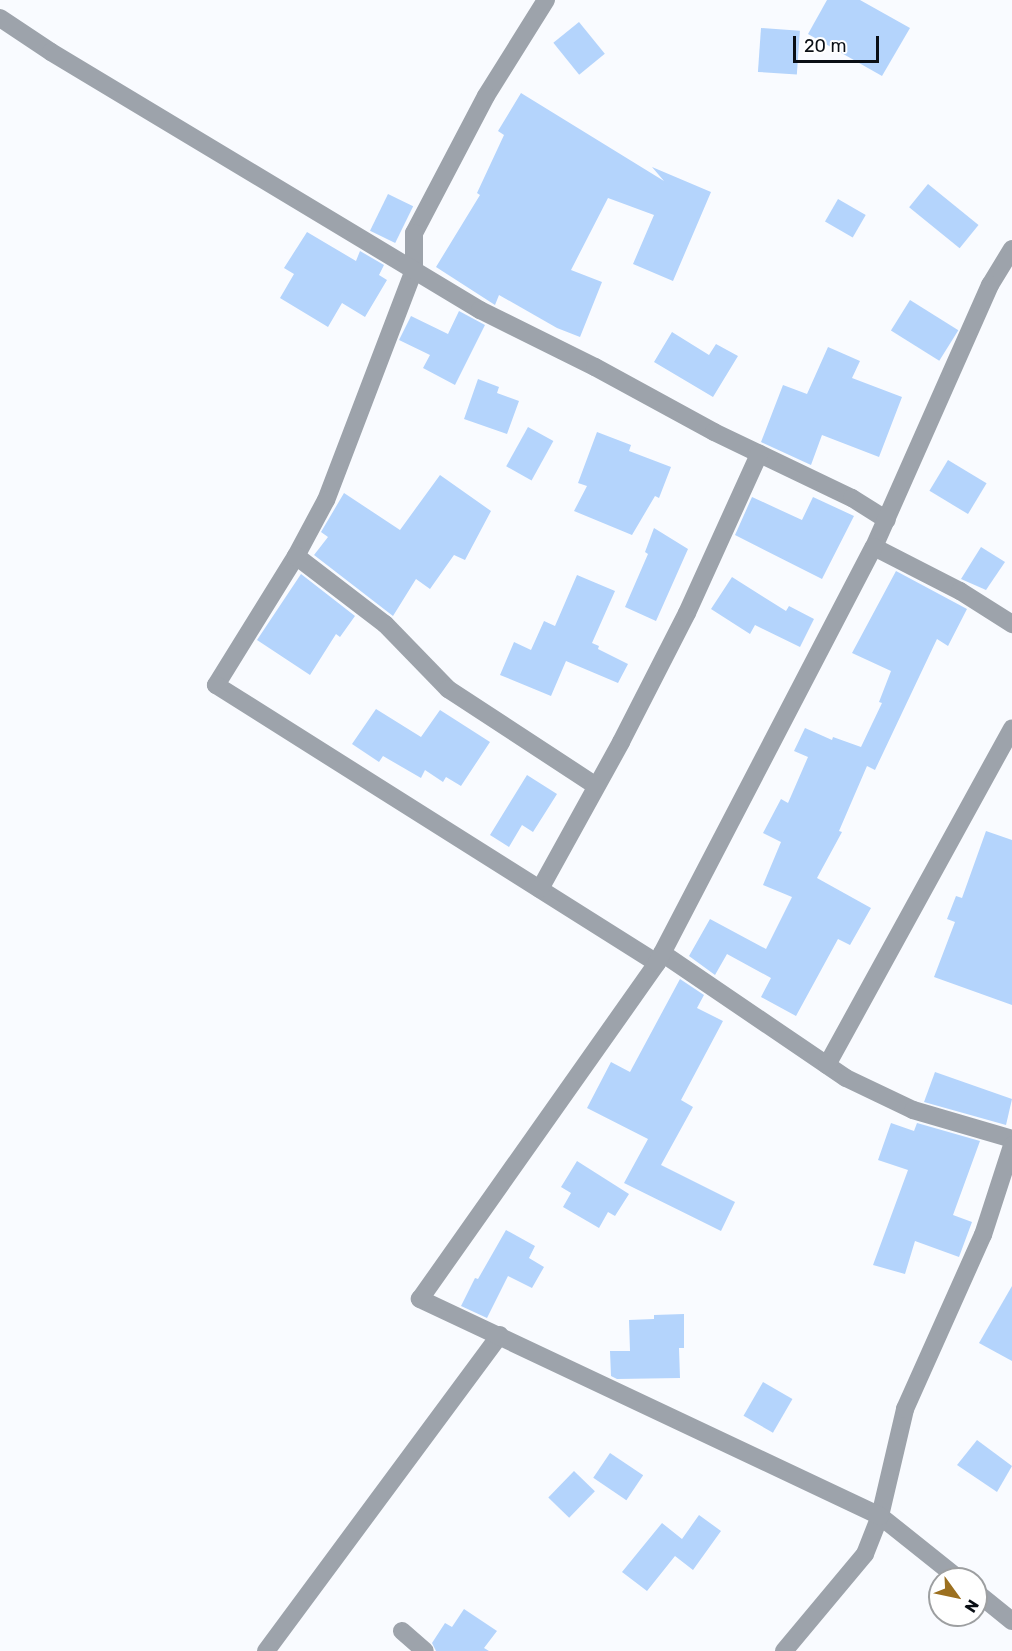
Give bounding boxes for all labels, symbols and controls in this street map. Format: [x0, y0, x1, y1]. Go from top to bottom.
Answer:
scale bar [796, 24, 882, 62]
text: 20 m [804, 35, 846, 57]
north arrow [928, 1567, 988, 1627]
text: N [961, 1596, 983, 1616]

